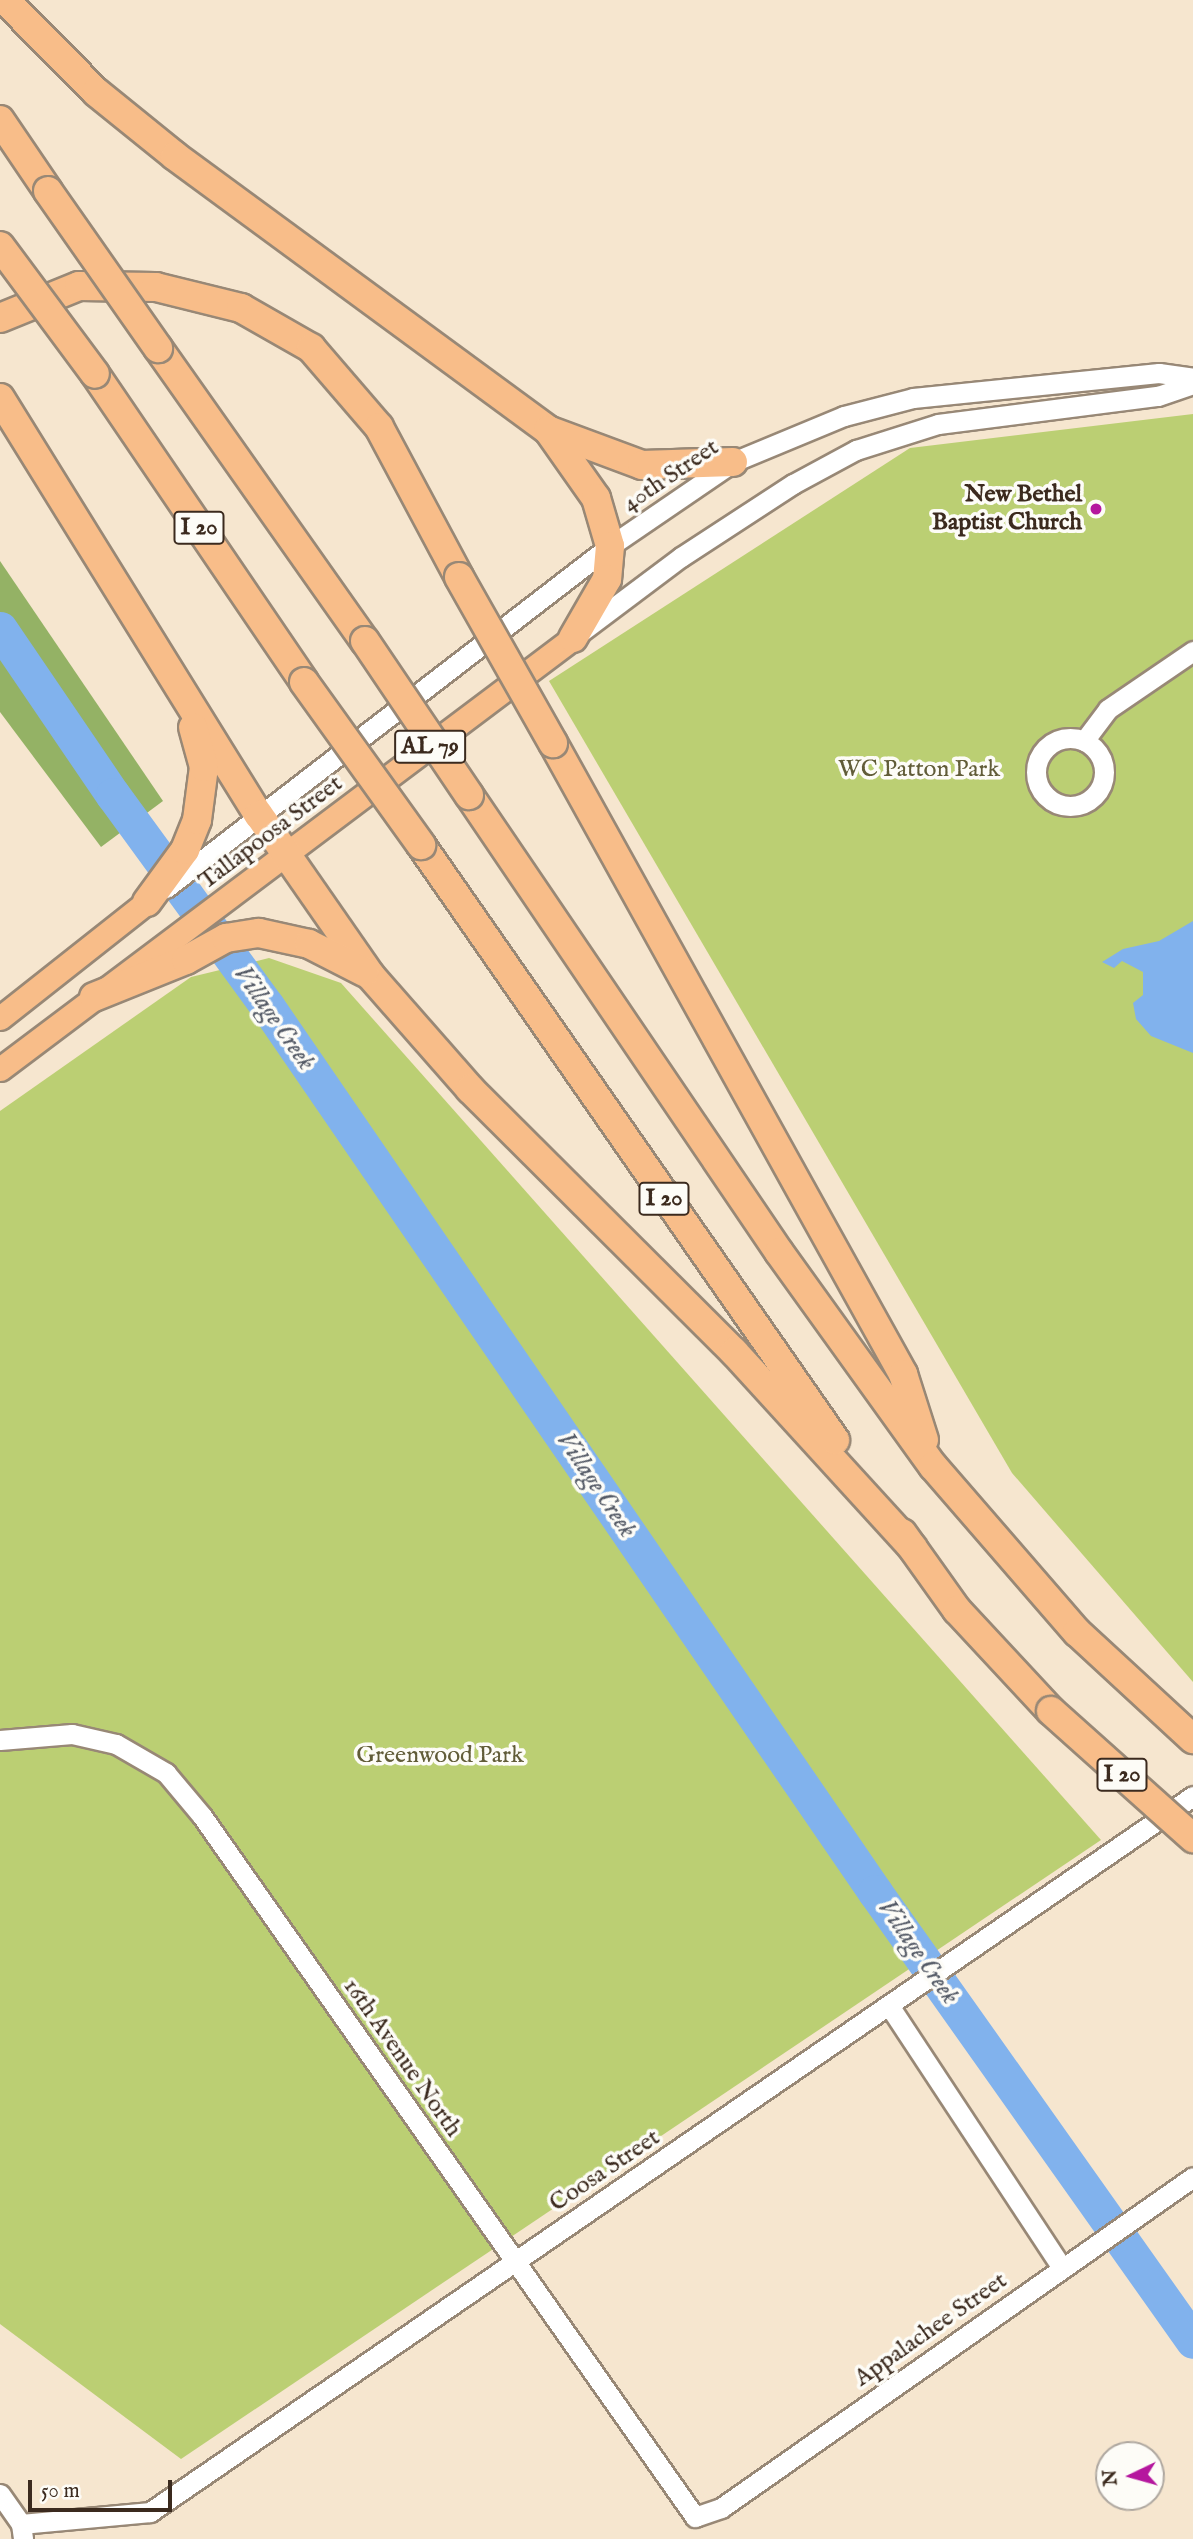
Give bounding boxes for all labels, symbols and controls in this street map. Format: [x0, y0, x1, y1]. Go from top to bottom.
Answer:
street label: 40th Street [618, 433, 724, 519]
place label: New Bethel Baptist Church [932, 481, 1082, 537]
marker: New Bethel Baptist Church [1088, 501, 1104, 517]
road number: I 20 [173, 508, 225, 548]
road number: AL 79 [393, 727, 467, 766]
park label: WC Patton Park [838, 756, 1000, 784]
street label: Tallapoosa Street [194, 770, 348, 896]
water label: Village Creek [227, 960, 321, 1076]
road number: I 20 [638, 1180, 690, 1218]
water label: Village Creek [549, 1426, 643, 1544]
park label: Greenwood Park [356, 1742, 524, 1770]
road number: I 20 [1096, 1756, 1148, 1795]
water label: Village Creek [871, 1894, 965, 2010]
street label: 16th Avenue North [337, 1973, 467, 2143]
street label: Coosa Street [544, 2124, 666, 2218]
street label: Appalachee Street [849, 2267, 1013, 2393]
north arrow [1095, 2441, 1165, 2511]
scale bar [32, 2466, 175, 2510]
text: N [1098, 2468, 1124, 2487]
text: 50 m [41, 2478, 80, 2505]

